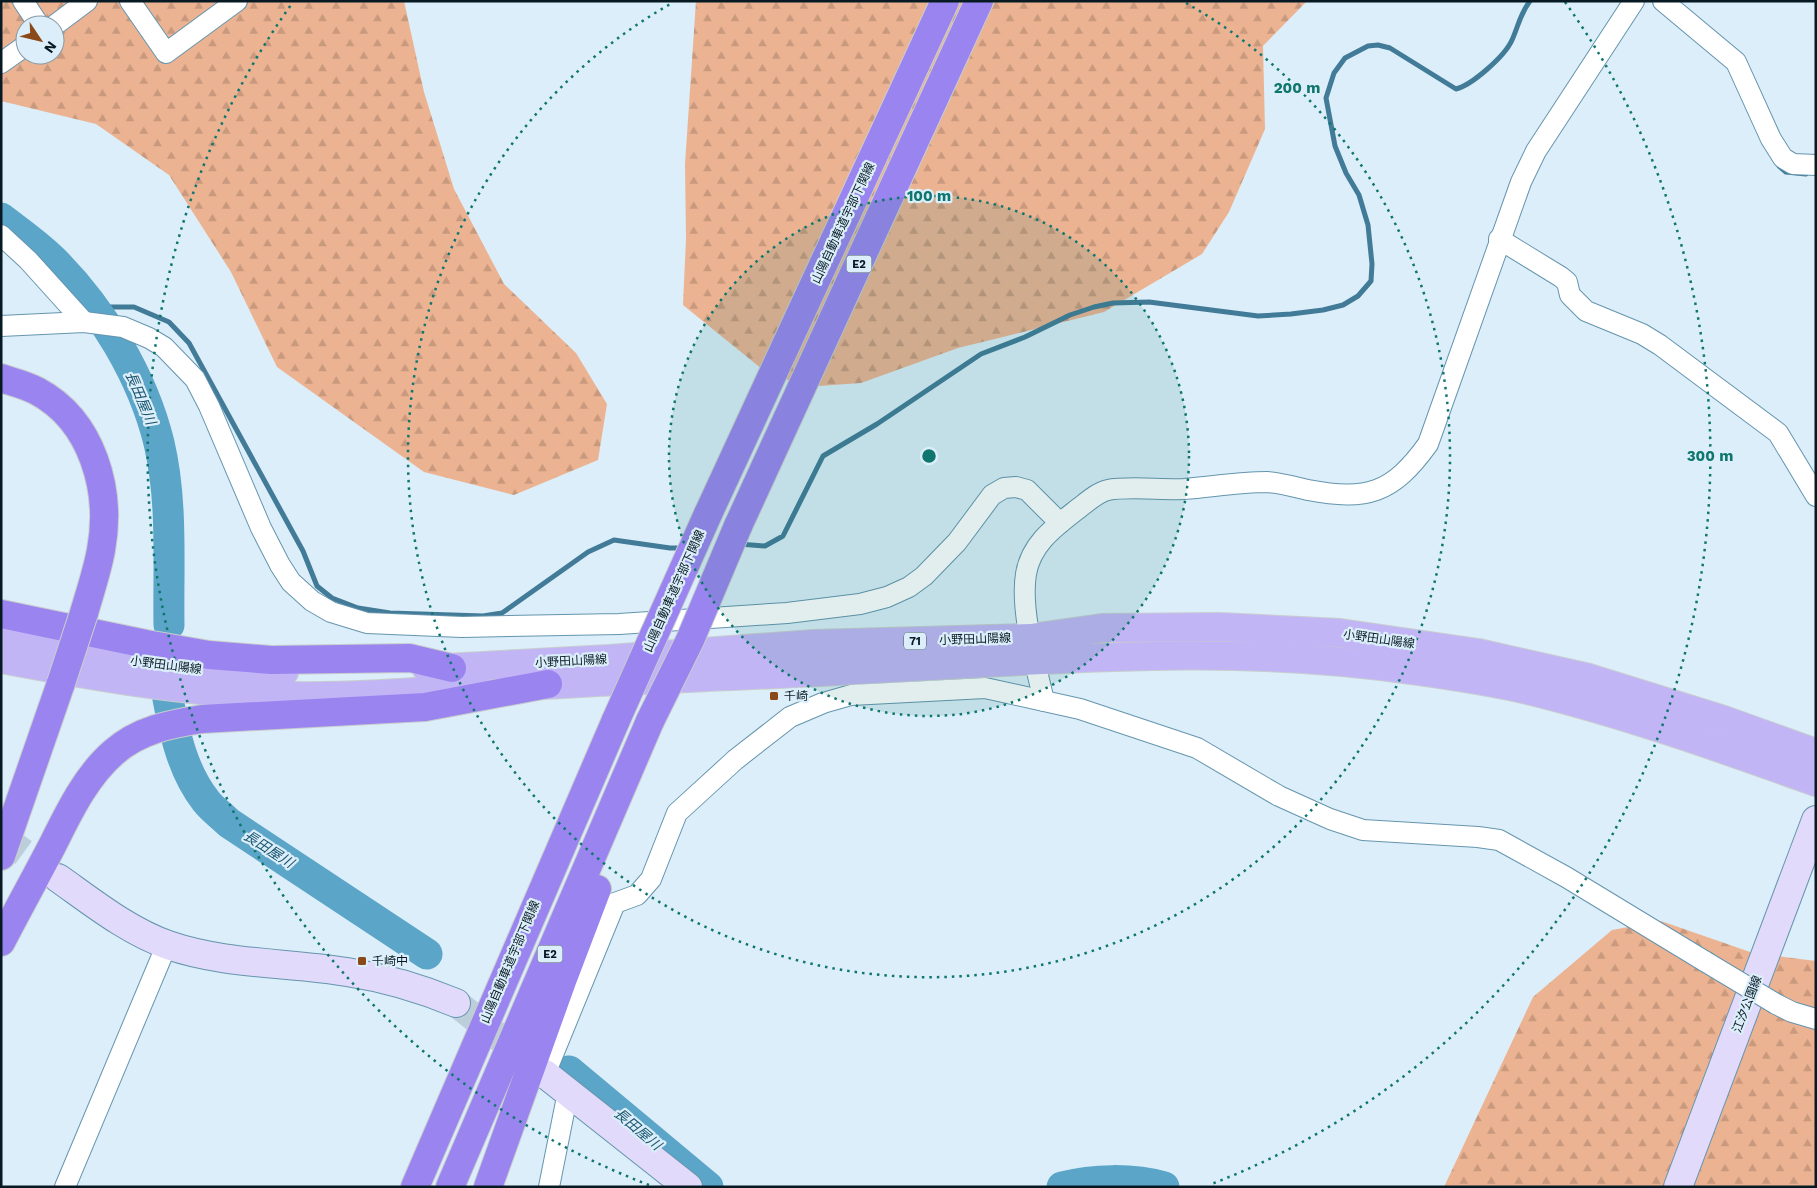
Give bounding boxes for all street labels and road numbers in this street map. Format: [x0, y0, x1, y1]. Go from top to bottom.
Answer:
street label: 山陽自動車道宇部下関線 [809, 160, 877, 286]
road number: E2 [846, 255, 872, 272]
street label: 山陽自動車道宇部下関線 [641, 528, 707, 654]
street label: 小野田山陽線 [1342, 627, 1416, 651]
street label: 小野田山陽線 [939, 631, 1011, 647]
road number: 71 [904, 632, 926, 649]
street label: 小野田山陽線 [535, 652, 607, 670]
street label: 小野田山陽線 [129, 654, 203, 676]
street label: 山陽自動車道宇部下関線 [478, 899, 542, 1025]
road number: E2 [538, 946, 562, 962]
street label: 江汐公園線 [1730, 973, 1764, 1035]

